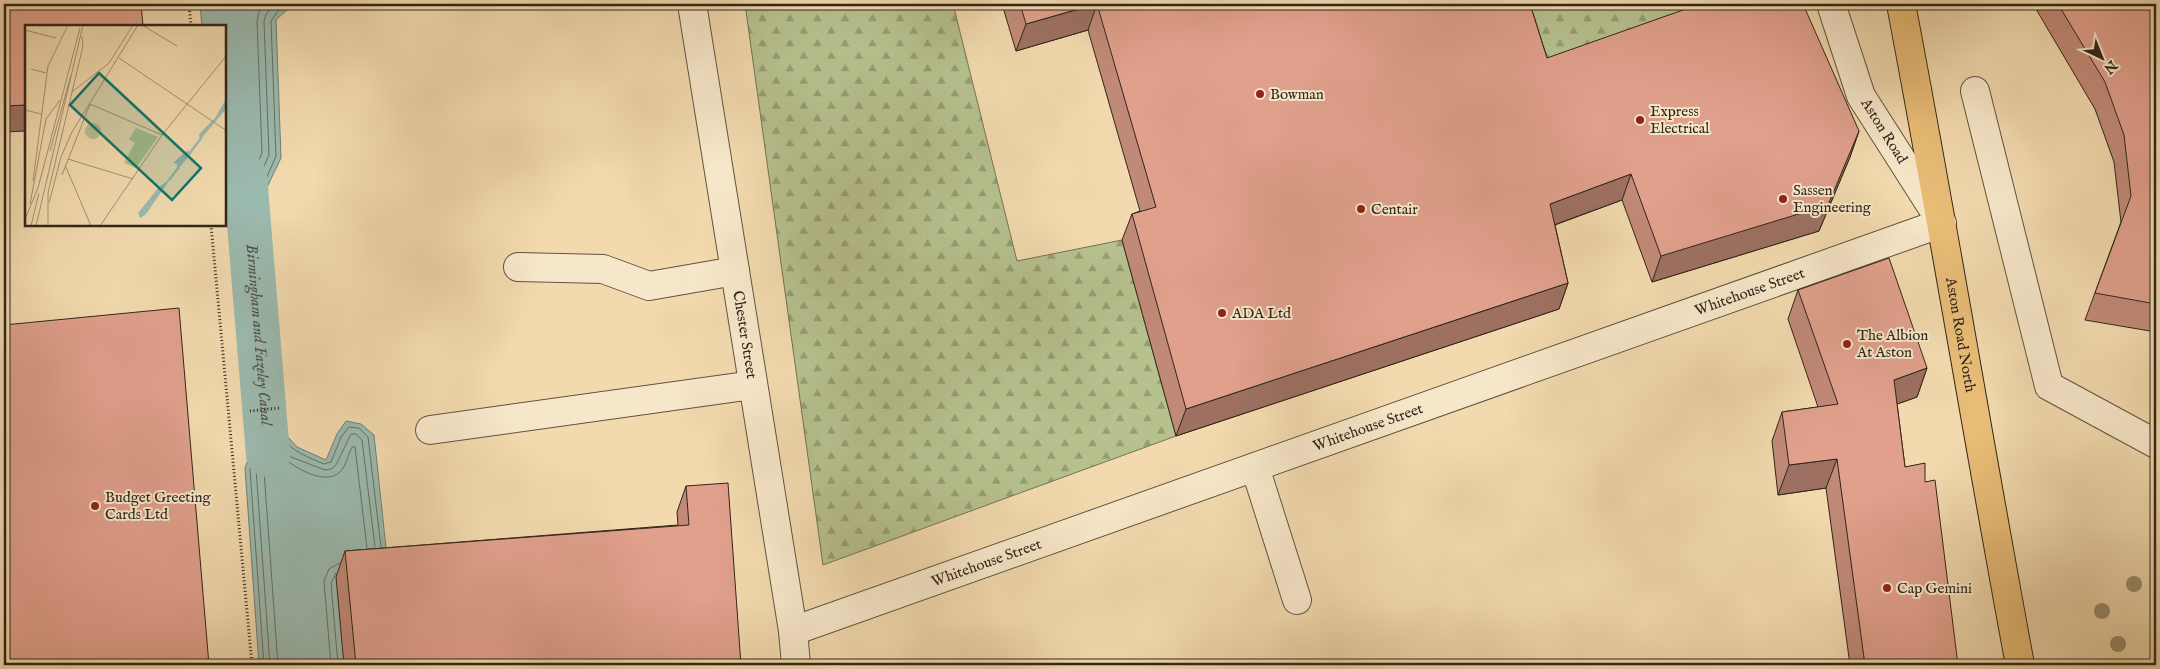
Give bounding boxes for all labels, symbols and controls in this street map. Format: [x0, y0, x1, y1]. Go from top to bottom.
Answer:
inset map [25, 25, 226, 226]
north arrow [2078, 32, 2128, 82]
text: N [2100, 55, 2121, 77]
place label: Bowman [1270, 85, 1324, 104]
marker: Bowman [1254, 88, 1266, 100]
street label: Aston Road [1856, 94, 1912, 168]
place label: Express Electrical [1650, 102, 1710, 138]
marker: Express Electrical [1634, 114, 1646, 126]
place label: Sassen Engineering [1793, 181, 1872, 217]
marker: Sassen Engineering [1777, 193, 1789, 205]
place label: Centair [1371, 200, 1418, 219]
marker: Centair [1355, 203, 1367, 215]
water label: Birmingham and Fazeley Canal [241, 243, 276, 427]
street label: Whitehouse Street [1692, 263, 1807, 320]
street label: Aston Road North [1941, 275, 1980, 394]
street label: Chester Street [729, 289, 762, 380]
place label: ADA Ltd [1231, 304, 1292, 323]
marker: ADA Ltd [1216, 307, 1228, 319]
place label: The Albion At Aston [1856, 326, 1928, 362]
marker: The Albion At Aston [1841, 338, 1853, 350]
street label: Whitehouse Street [1310, 399, 1425, 455]
place label: Budget Greeting Cards Ltd [105, 488, 212, 524]
marker: Budget Greeting Cards Ltd [89, 500, 101, 512]
street label: Whitehouse Street [929, 534, 1044, 591]
place label: Cap Gemini [1897, 579, 1972, 598]
marker: Cap Gemini [1881, 582, 1893, 594]

